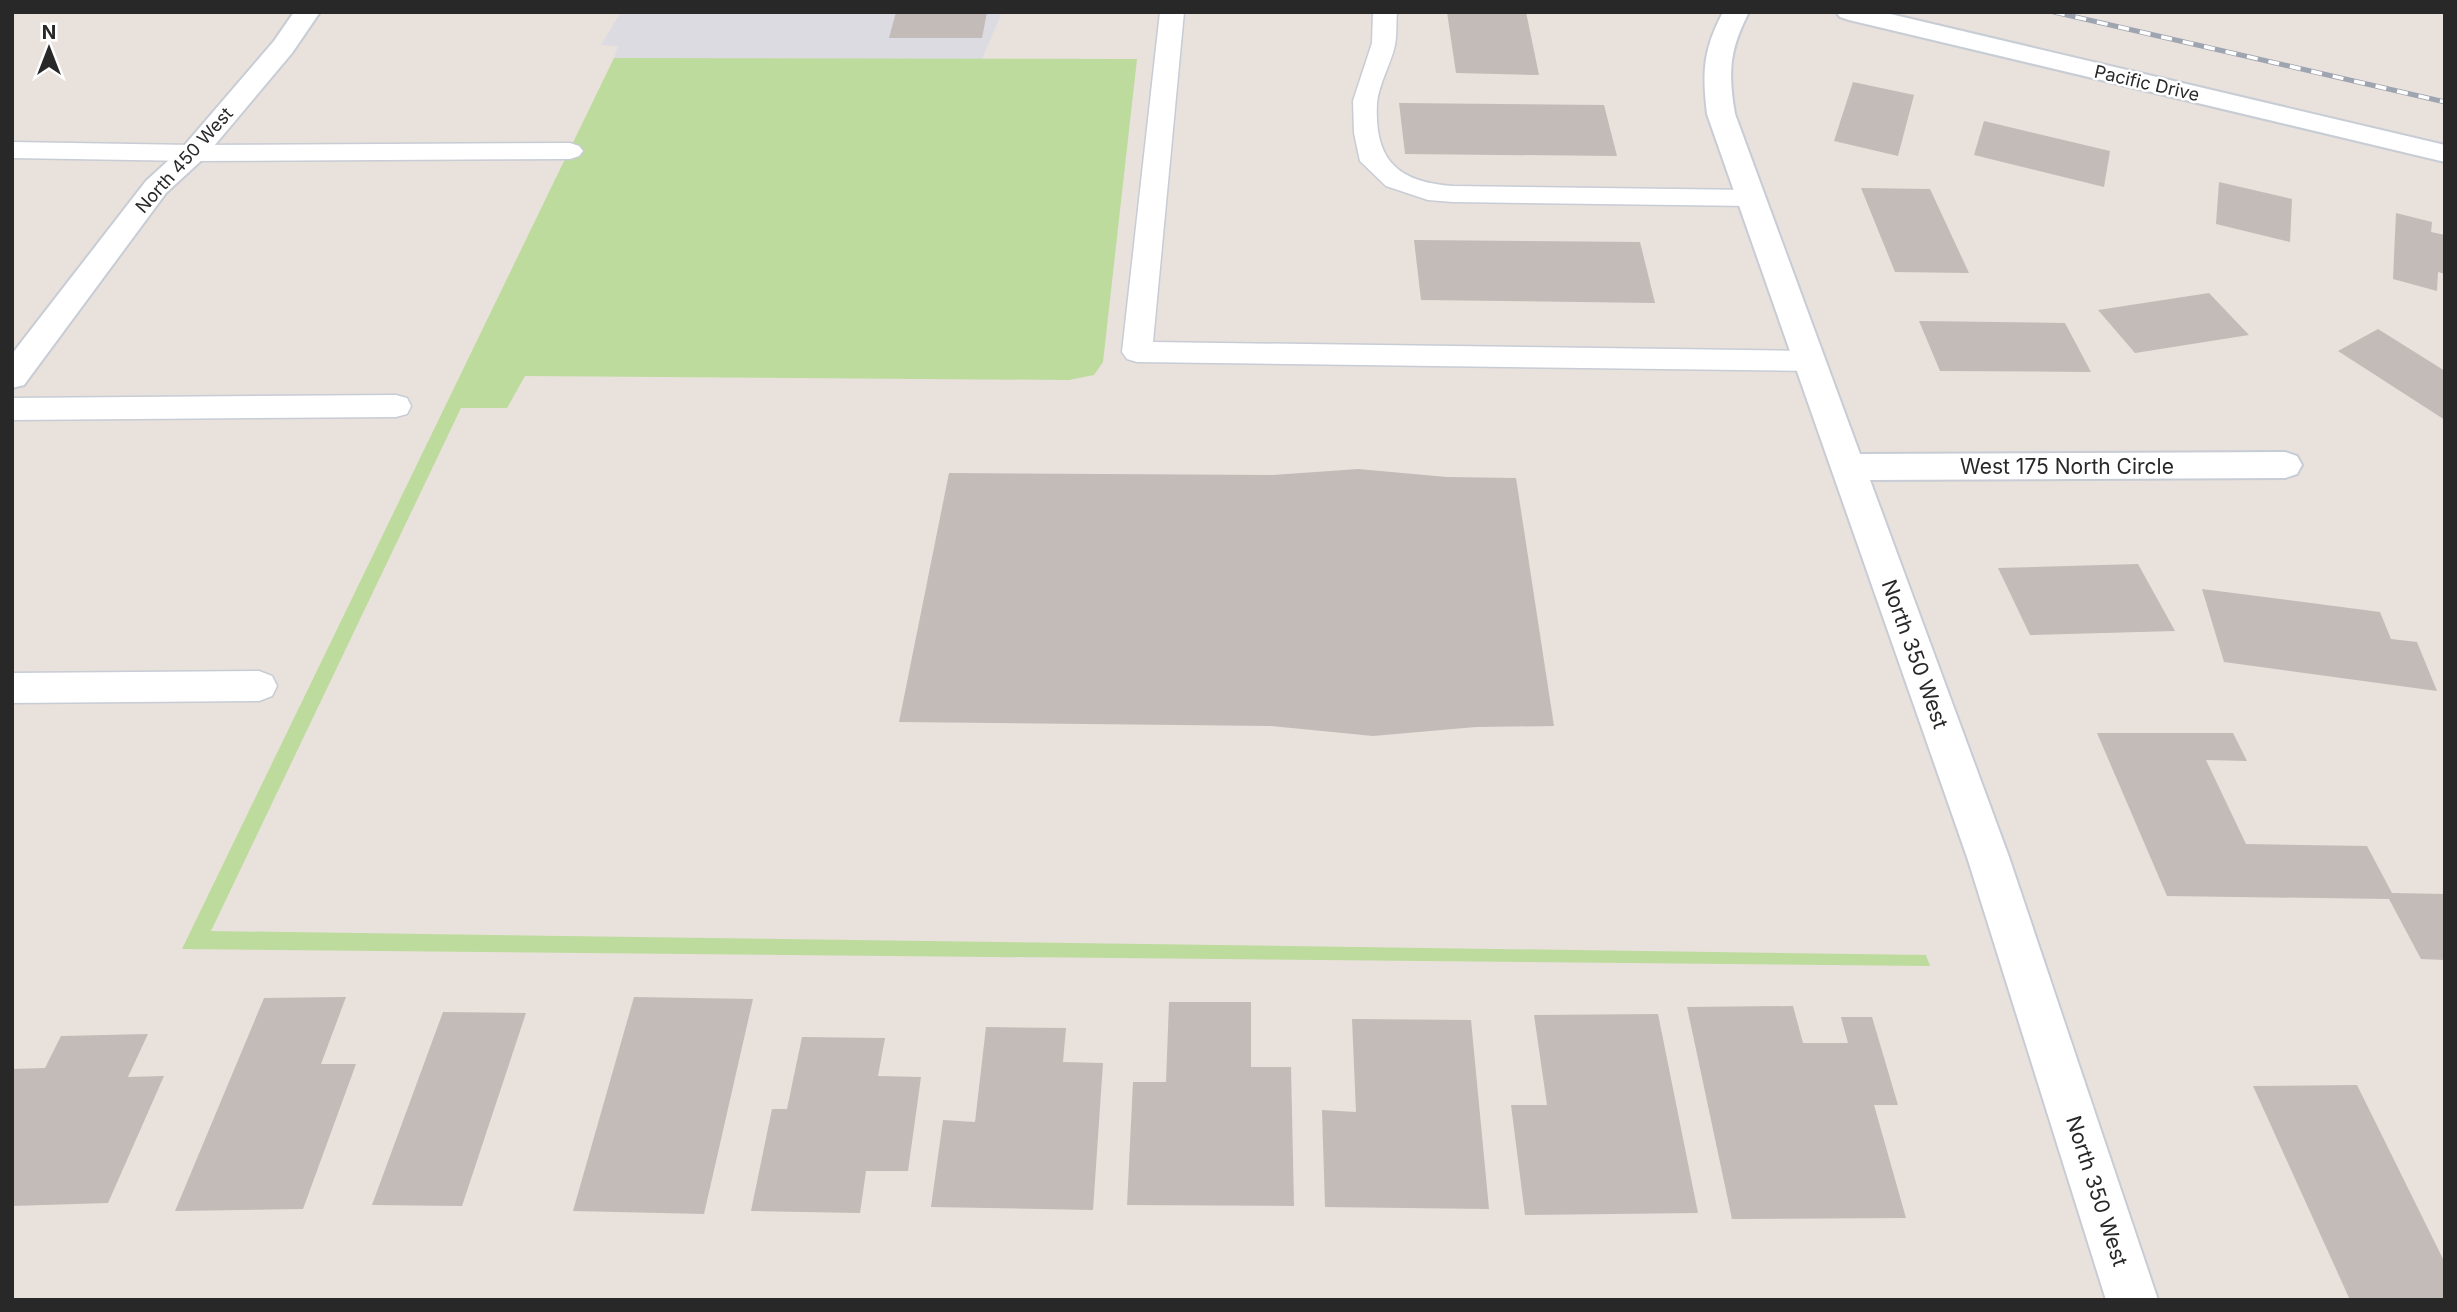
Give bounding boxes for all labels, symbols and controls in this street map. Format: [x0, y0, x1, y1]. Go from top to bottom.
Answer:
north arrow [14, 14, 84, 84]
text: N [42, 21, 56, 44]
street label: Pacific Drive [2092, 61, 2202, 105]
street label: North 450 West [131, 103, 237, 217]
street label: West 175 North Circle [1960, 454, 2174, 479]
street label: North 350 West [1876, 576, 1954, 732]
street label: North 350 West [2061, 1113, 2133, 1269]

